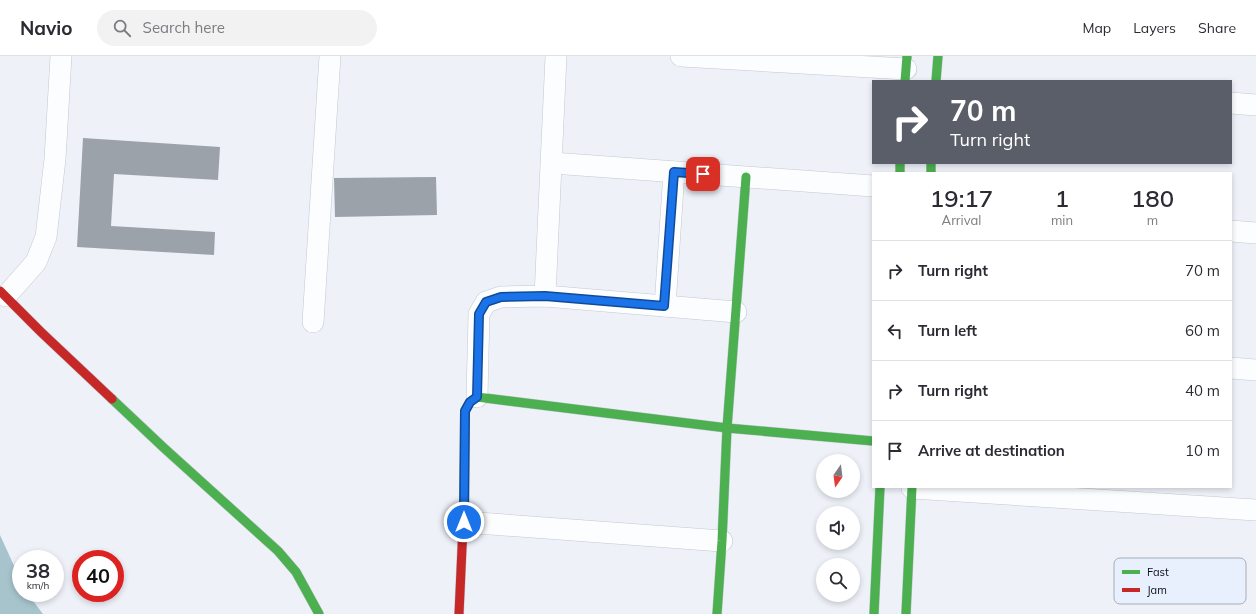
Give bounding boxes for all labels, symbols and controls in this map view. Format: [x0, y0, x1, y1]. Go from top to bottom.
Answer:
search box [97, 10, 377, 46]
text: Navio [20, 16, 73, 40]
icon: search [111, 17, 133, 39]
text: Search here [143, 18, 225, 37]
text: Map [1082, 19, 1111, 37]
text: Layers [1133, 19, 1176, 37]
text: Share [1198, 19, 1236, 37]
text: 70 m [950, 93, 1016, 128]
icon: right [884, 96, 936, 148]
text: Turn right [950, 128, 1030, 151]
pin [686, 157, 720, 191]
icon: arrive [692, 163, 714, 185]
text: 19:17 [930, 183, 993, 213]
text: 1 [1055, 183, 1069, 213]
text: 180 [1131, 183, 1174, 213]
text: Arrival [942, 212, 981, 228]
text: min [1051, 212, 1073, 228]
text: m [1147, 212, 1158, 228]
icon: right [884, 260, 906, 282]
text: Turn right [918, 261, 988, 280]
text: 70 m [1185, 261, 1220, 280]
icon: left [884, 320, 906, 342]
text: Turn left [918, 321, 977, 340]
text: 60 m [1185, 321, 1220, 340]
icon: right [884, 380, 906, 402]
text: Turn right [918, 381, 988, 400]
text: 40 m [1185, 381, 1220, 400]
icon: arrive [884, 440, 906, 462]
text: Arrive at destination [918, 441, 1065, 460]
text: 10 m [1185, 441, 1220, 460]
north arrow [816, 454, 860, 498]
map controls [816, 454, 860, 602]
position arrow [443, 501, 485, 543]
button: sound [816, 506, 860, 550]
speed limit sign: 40 [72, 550, 124, 602]
text: 38 [26, 558, 50, 583]
button: search [816, 558, 860, 602]
legend [1114, 558, 1246, 604]
text: Fast [1147, 565, 1169, 579]
text: km/h [27, 579, 49, 592]
text: Jam [1147, 583, 1167, 597]

